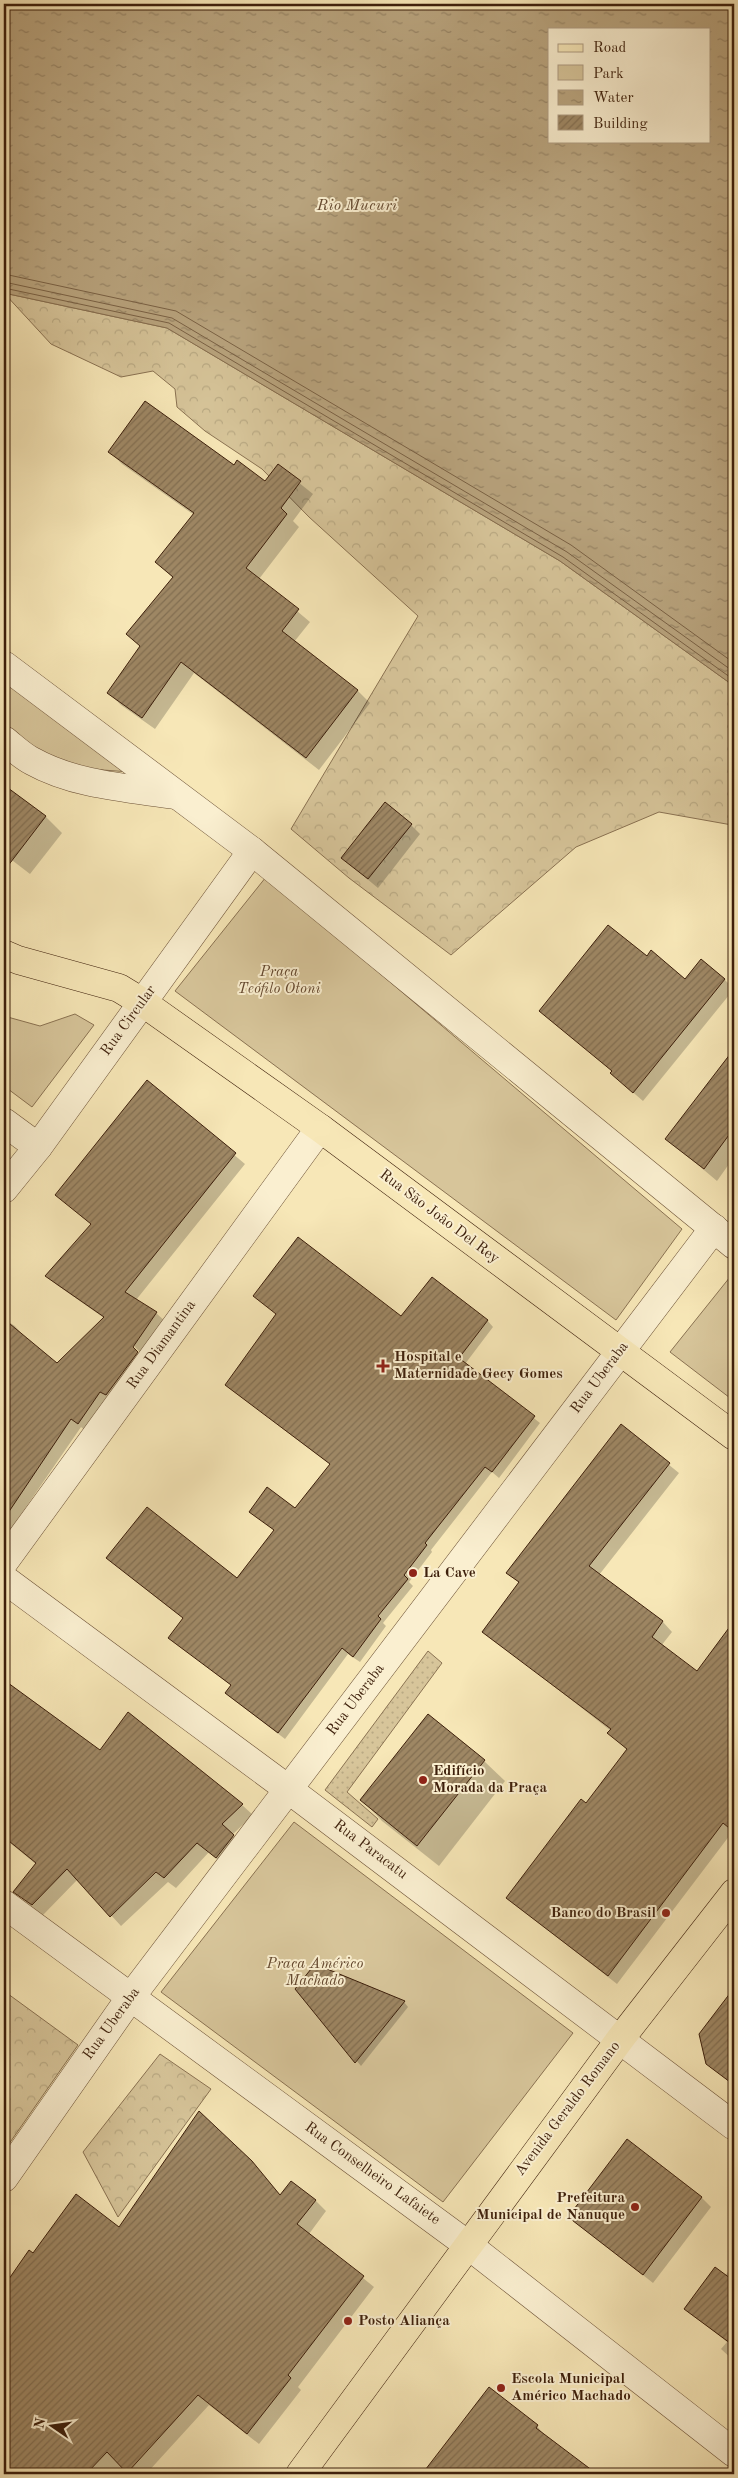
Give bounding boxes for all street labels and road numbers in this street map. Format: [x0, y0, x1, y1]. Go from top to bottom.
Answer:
street label: Rua Circular [99, 983, 159, 1059]
street label: Rua São João Del Rey [376, 1167, 502, 1267]
street label: Rua Diamantina [125, 1297, 199, 1392]
street label: Rua Uberaba [568, 1339, 632, 1417]
street label: Rua Uberaba [324, 1661, 388, 1739]
street label: Rua Paracatu [330, 1818, 410, 1882]
street label: Rua Uberaba [81, 1985, 143, 2063]
street label: Avenida Geraldo Romano [513, 2039, 623, 2179]
street label: Rua Conselheiro Lafaiete [302, 2120, 443, 2228]

